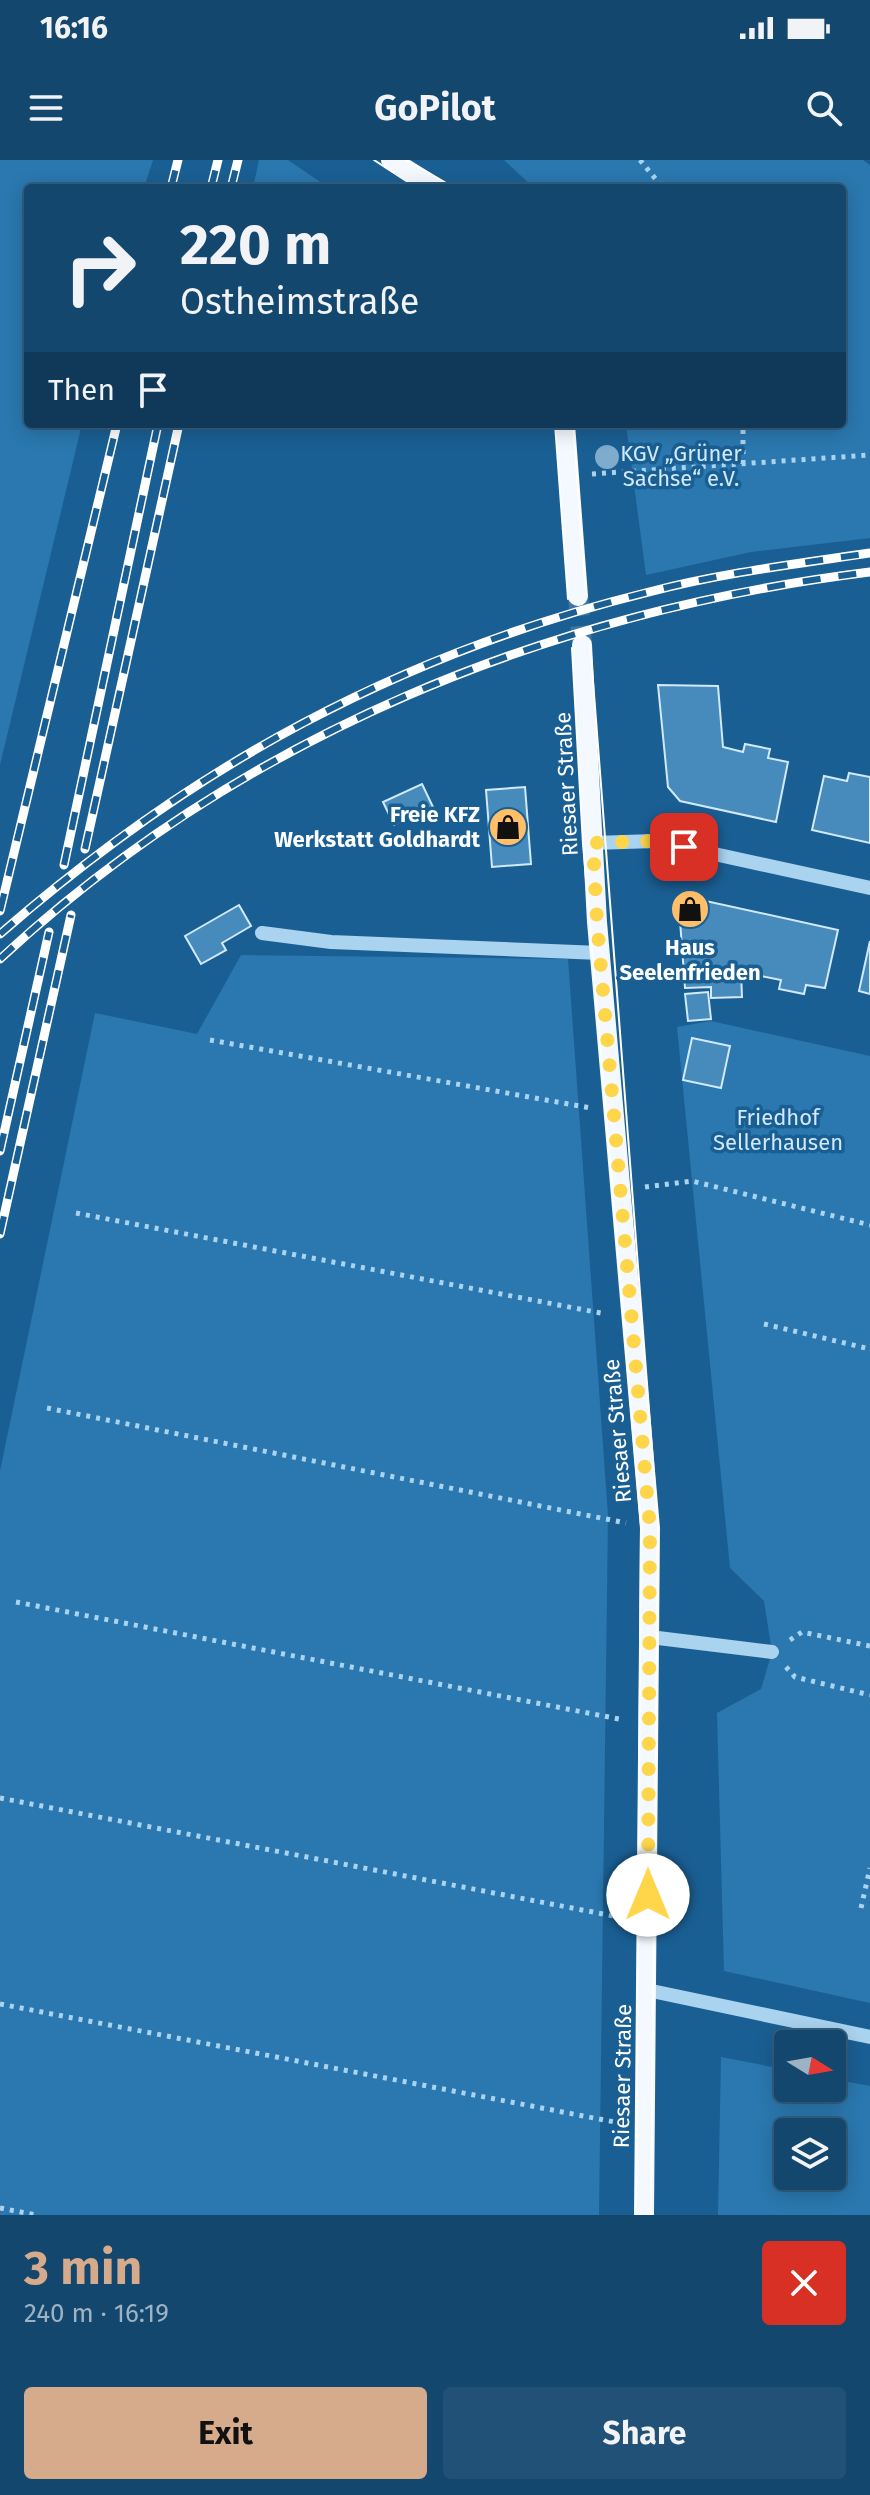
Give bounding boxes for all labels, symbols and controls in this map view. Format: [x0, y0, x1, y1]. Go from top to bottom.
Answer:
text: 16:16 [40, 10, 108, 46]
icon: menu [24, 86, 68, 130]
text: GoPilot [374, 86, 496, 130]
icon: search [802, 86, 846, 130]
text: 220 m [180, 212, 331, 279]
icon: right [48, 216, 152, 320]
text: Ostheimstraße [180, 280, 419, 324]
icon: arrive [131, 368, 175, 412]
text: Then [48, 372, 115, 408]
park label: KGV „Grüner Sachse“ e.V. [620, 440, 742, 492]
street label: Riesaer Straße [549, 711, 584, 857]
place label: Freie KFZ Werkstatt Goldhardt [274, 801, 480, 853]
shop icon: Freie KFZ Werkstatt Goldhardt [487, 806, 529, 848]
pin [650, 813, 718, 881]
icon: arrive [662, 825, 706, 869]
shop icon: Haus Seelenfrieden [669, 888, 711, 930]
place label: Haus Seelenfrieden [619, 934, 761, 986]
park label: Friedhof Sellerhausen [713, 1104, 843, 1156]
street label: Riesaer Straße [598, 1358, 637, 1504]
position arrow [606, 1853, 690, 1937]
street label: Riesaer Straße [608, 2004, 637, 2148]
north arrow [774, 2030, 846, 2102]
map controls [774, 2030, 846, 2190]
button: layers [774, 2118, 846, 2190]
text: 3 min [24, 2239, 142, 2297]
button: close [762, 2241, 846, 2325]
text: 240 m · 16:19 [24, 2298, 169, 2329]
button: Exit [24, 2387, 427, 2479]
button: Share [443, 2387, 846, 2479]

